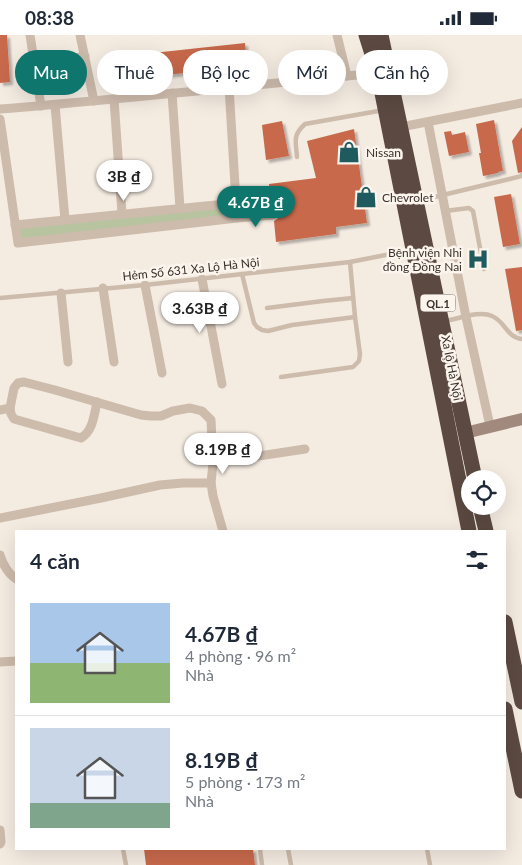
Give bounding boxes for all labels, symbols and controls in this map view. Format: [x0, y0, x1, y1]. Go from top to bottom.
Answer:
text: 08:38 [25, 6, 74, 29]
chip: Mua [15, 50, 87, 95]
chip: Thuê [97, 50, 173, 95]
chip: Bộ lọc [183, 50, 268, 95]
chip: Mới [278, 50, 346, 95]
chip: Căn hộ [356, 50, 448, 95]
shop icon: Nissan [336, 139, 362, 165]
place label: Nissan [366, 145, 401, 160]
pin: 3B ₫ [94, 159, 154, 202]
text: 3B ₫ [107, 166, 141, 185]
shop icon: Chevrolet [353, 184, 379, 210]
pin: 4.67B ₫ [210, 185, 302, 228]
place label: Chevrolet [382, 190, 434, 205]
text: 4.67B ₫ [228, 192, 284, 211]
place label: Bệnh viện Nhi đồng Đồng Nai [383, 245, 462, 274]
hospital icon: Bệnh viện Nhi đồng Đồng Nai [465, 246, 491, 272]
street label: Hẻm Số 631 Xa Lộ Hà Nội [122, 254, 260, 284]
pin: 3.63B ₫ [154, 291, 246, 334]
road number: QL.1 [420, 295, 456, 311]
text: 3.63B ₫ [172, 298, 228, 317]
street label: Xa lộ Hà Nội [438, 334, 466, 402]
pin: 8.19B ₫ [177, 433, 269, 475]
text: 8.19B ₫ [195, 439, 251, 458]
map controls [461, 470, 506, 515]
button: locate [461, 470, 506, 515]
icon: filters [463, 546, 491, 574]
text: 4 căn [30, 548, 80, 573]
text: 4.67B ₫ [185, 621, 258, 646]
icon: home [70, 623, 130, 683]
text: 4 phòng · 96 m² [185, 646, 296, 665]
text: Nhà [185, 665, 214, 684]
text: 8.19B ₫ [185, 747, 258, 772]
icon: home [70, 748, 130, 808]
text: 5 phòng · 173 m² [185, 772, 305, 791]
text: Nhà [185, 791, 214, 810]

